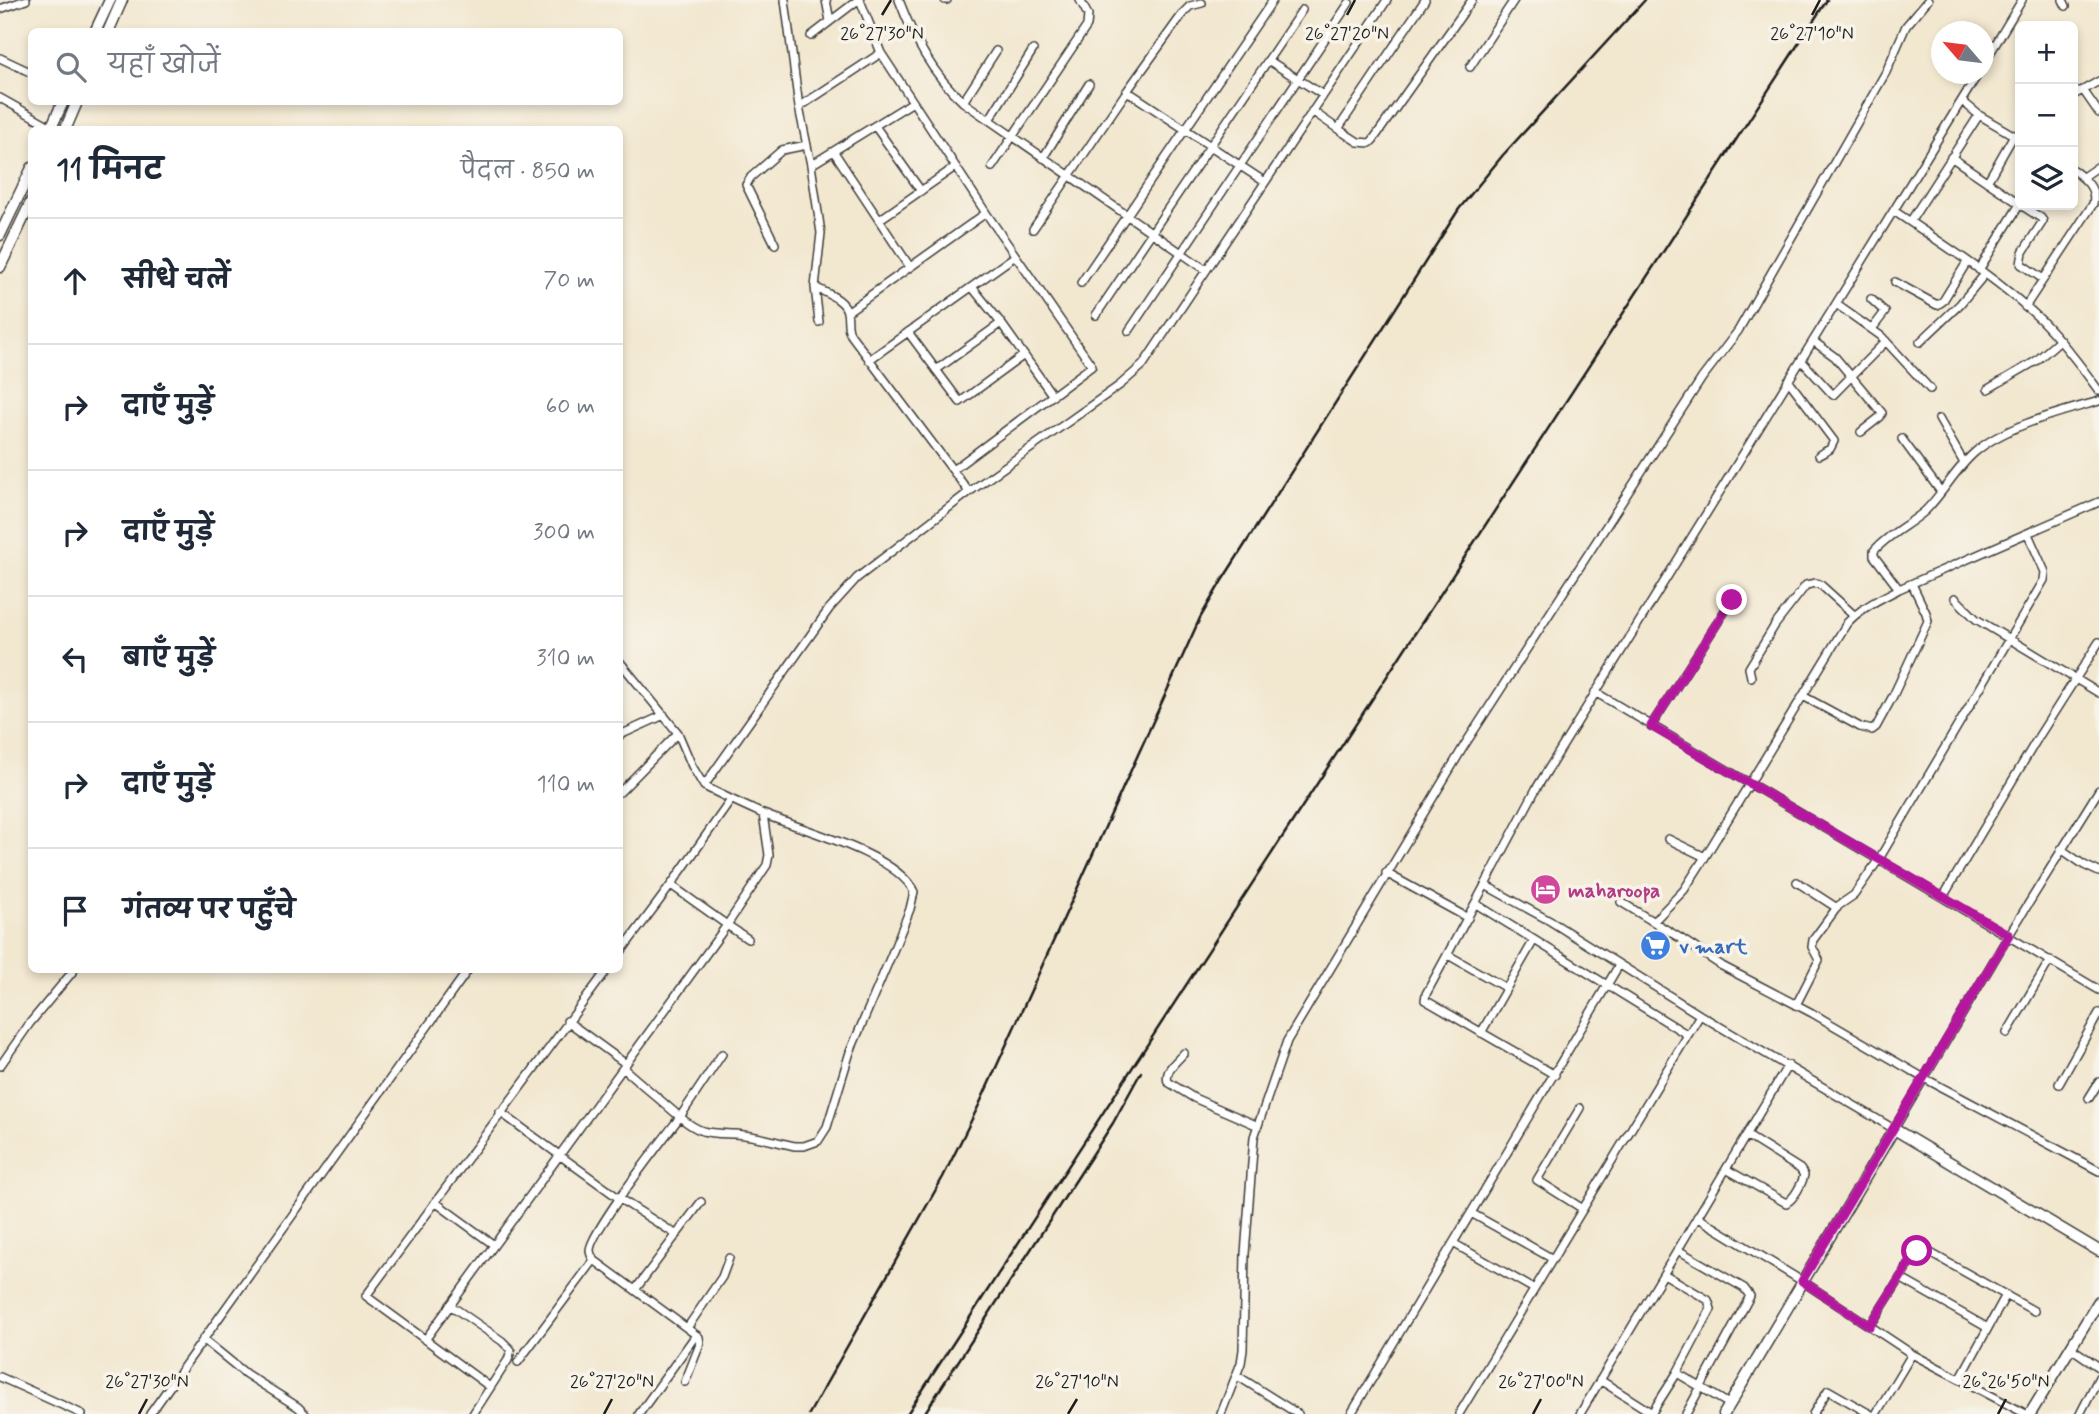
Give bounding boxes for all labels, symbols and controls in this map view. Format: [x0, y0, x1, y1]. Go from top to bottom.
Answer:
north arrow [1931, 21, 1994, 84]
map controls [2015, 21, 2078, 210]
button: + [2015, 21, 2078, 84]
text: 26°27'30"N [840, 22, 924, 46]
text: 26°27'20"N [1305, 22, 1389, 46]
text: 26°27'10"N [1770, 22, 1854, 46]
search box [28, 28, 623, 105]
icon: search [52, 48, 90, 86]
text: यहाँ खोजें [108, 49, 220, 83]
button: − [2015, 84, 2078, 147]
button: layers [2015, 147, 2078, 210]
text: 11 मिनट [56, 151, 163, 190]
text: पैदल · 850 m [461, 157, 595, 187]
icon: ahead [56, 262, 94, 300]
text: सीधे चलें [123, 264, 230, 298]
text: 70 m [543, 266, 595, 296]
icon: right [56, 388, 94, 426]
text: दाएँ मुड़ें [123, 390, 214, 424]
text: 60 m [546, 392, 595, 422]
icon: right [56, 514, 94, 552]
text: दाएँ मुड़ें [123, 516, 214, 550]
text: 300 m [533, 518, 595, 548]
route end [1716, 584, 1747, 615]
icon: left [56, 640, 94, 678]
text: बाएँ मुड़ें [123, 642, 215, 676]
text: 310 m [536, 644, 595, 674]
icon: right [56, 766, 94, 804]
text: दाएँ मुड़ें [123, 768, 214, 802]
text: 110 m [536, 770, 595, 800]
hotel icon: maharoopa [1528, 873, 1562, 907]
place label: maharoopa [1568, 877, 1660, 905]
icon: arrive [56, 892, 94, 930]
text: गंतव्य पर पहुँचे [123, 894, 295, 928]
supermarket icon: v mart [1639, 929, 1673, 963]
place label: v mart [1679, 933, 1748, 961]
route start [1901, 1235, 1932, 1266]
text: 26°27'30"N [105, 1370, 189, 1394]
text: 26°27'20"N [570, 1370, 654, 1394]
text: 26°27'10"N [1035, 1370, 1119, 1394]
text: 26°27'00"N [1498, 1370, 1584, 1394]
text: 26°26'50"N [1962, 1370, 2050, 1394]

